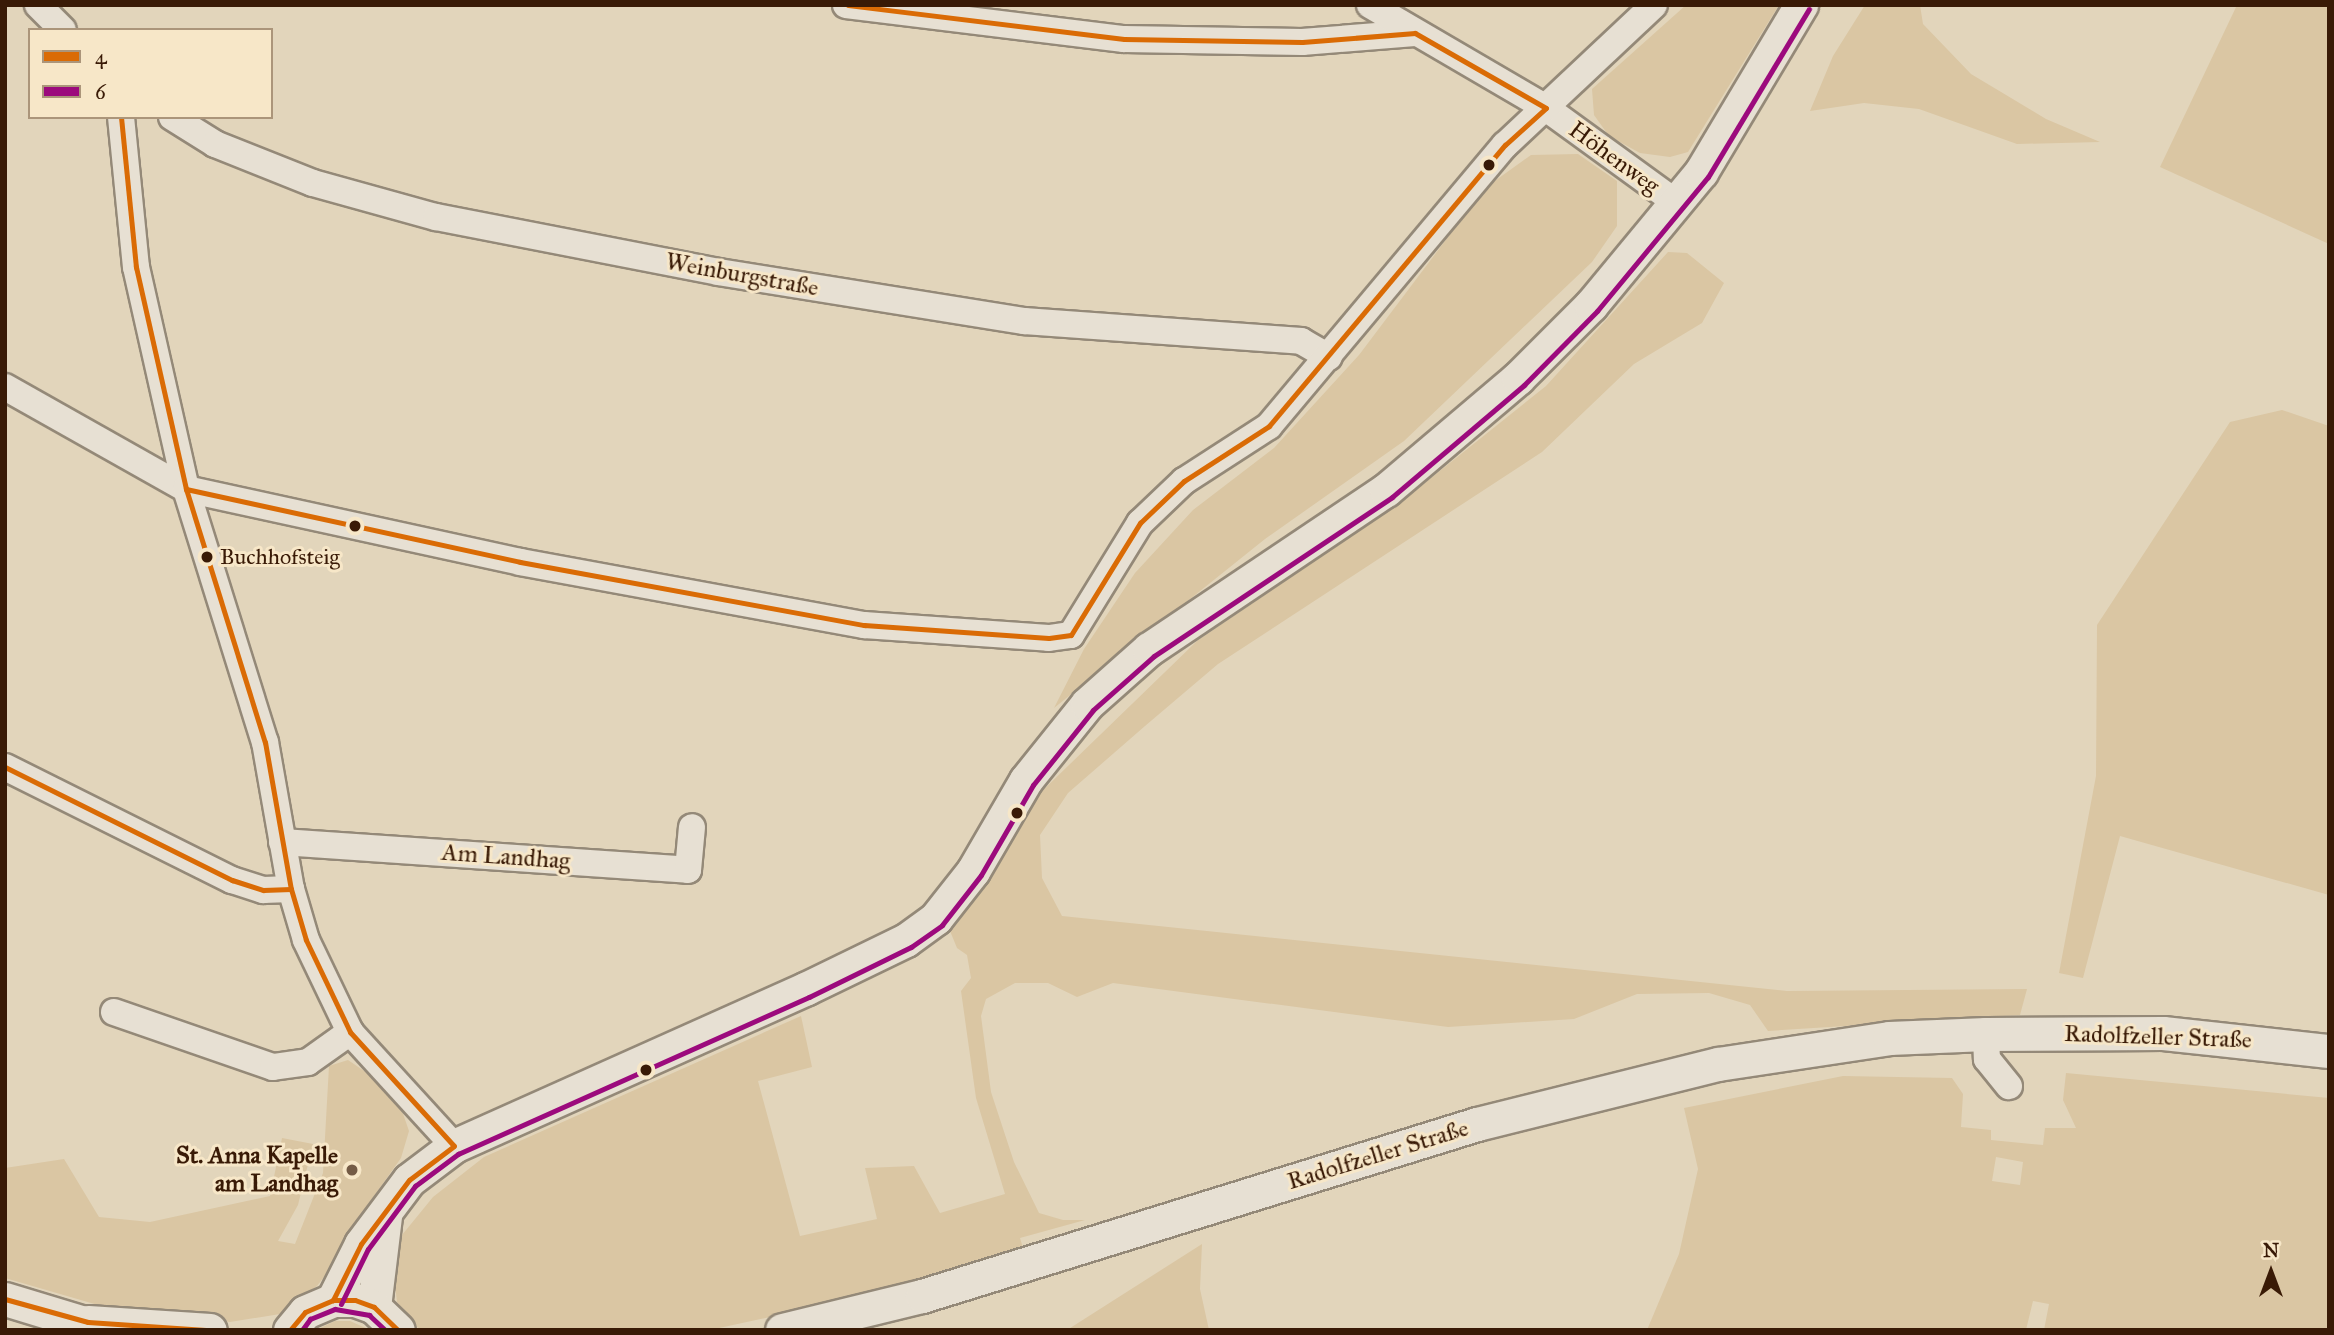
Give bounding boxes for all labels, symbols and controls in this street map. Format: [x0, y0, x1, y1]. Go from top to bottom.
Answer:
legend [28, 28, 273, 119]
text: 4 [95, 44, 107, 70]
text: 6 [95, 79, 106, 105]
street label: Höhenweg [1563, 115, 1665, 201]
unlabelled marker [1482, 158, 1496, 172]
street label: Weinburgstraße [663, 247, 821, 303]
unlabelled marker [348, 519, 362, 533]
place label: Buchhofsteig [220, 544, 340, 570]
marker: Buchhofsteig [200, 550, 214, 564]
unlabelled marker [1010, 806, 1024, 820]
street label: Am Landhag [441, 838, 571, 876]
street label: Radolfzeller Straße [2064, 1019, 2252, 1055]
unlabelled marker [639, 1063, 653, 1077]
street label: Radolfzeller Straße [1284, 1114, 1472, 1196]
place label: St. Anna Kapelle am Landhag [176, 1142, 338, 1198]
marker: St. Anna Kapelle am Landhag [344, 1162, 360, 1178]
north arrow [2236, 1237, 2306, 1307]
text: N [2263, 1239, 2279, 1262]

